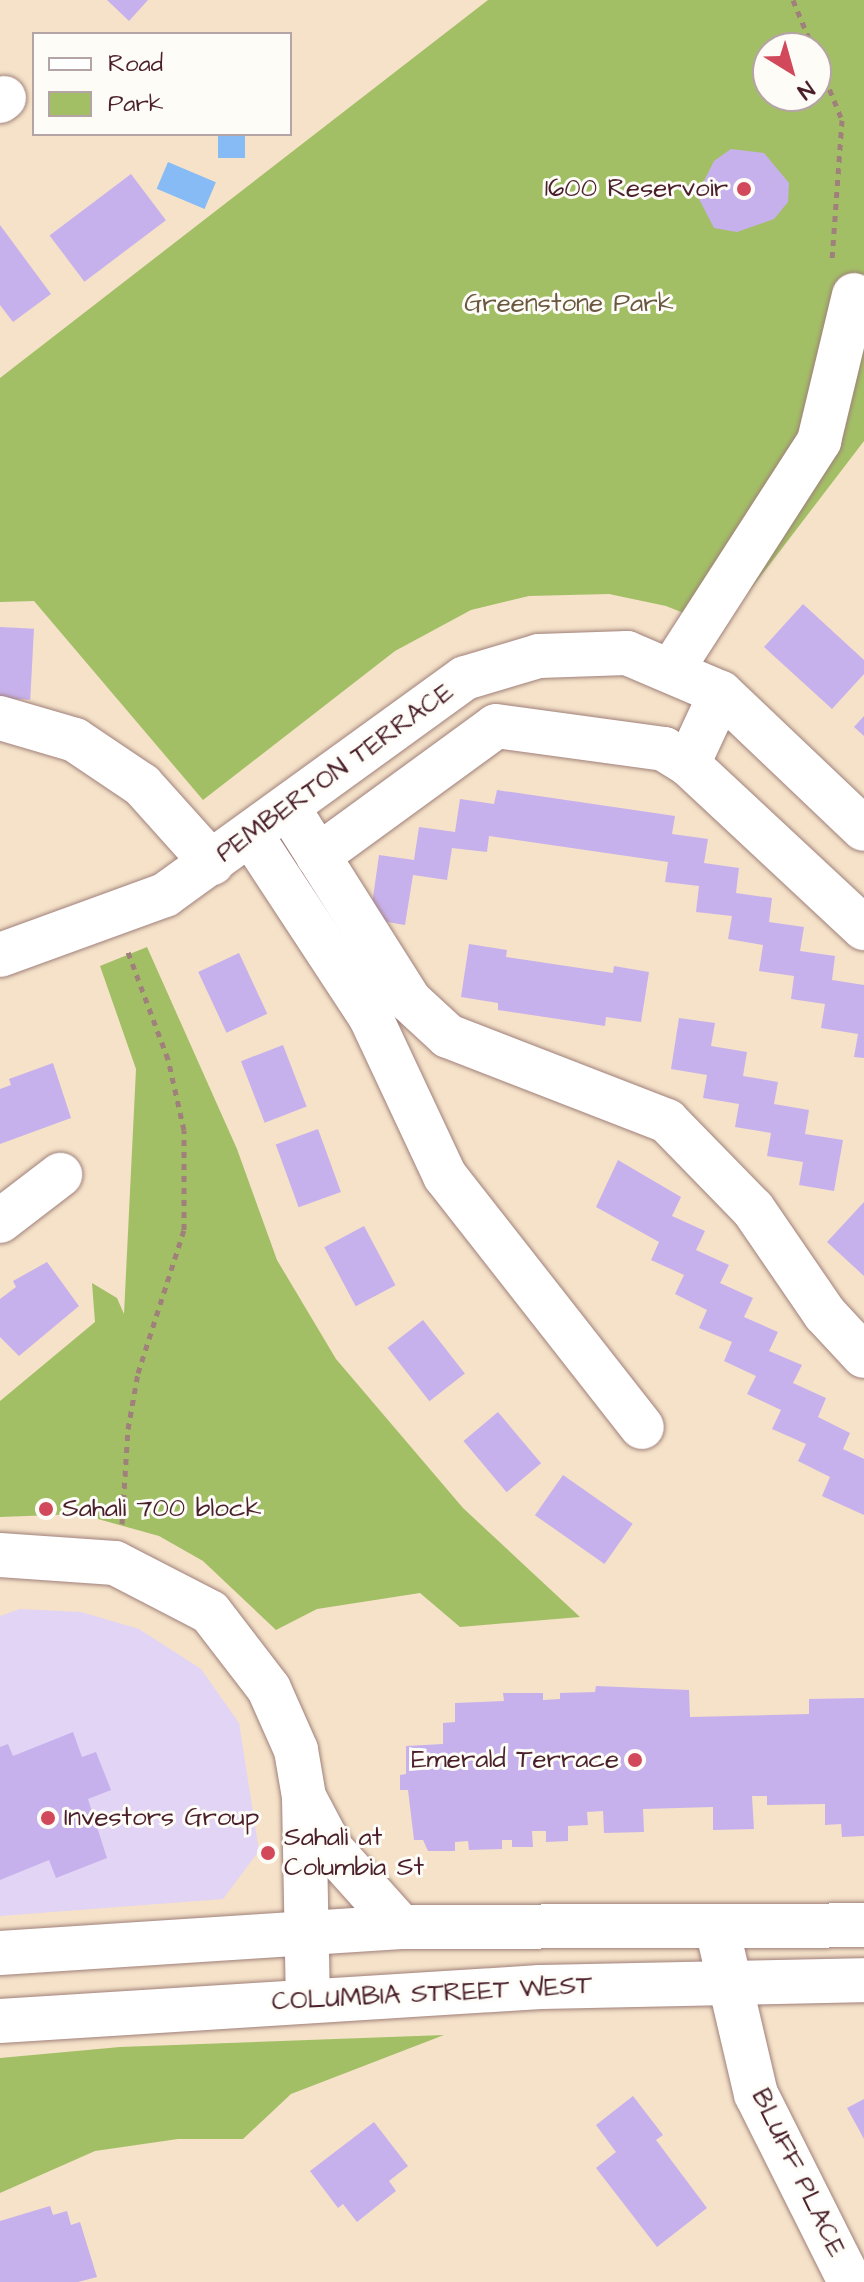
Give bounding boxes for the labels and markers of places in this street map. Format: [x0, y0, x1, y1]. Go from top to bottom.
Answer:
place label: 1600 Reservoir [545, 173, 728, 205]
marker: 1600 Reservoir [735, 180, 753, 198]
place label: Sahali 700 block [62, 1493, 261, 1525]
marker: Sahali 700 block [37, 1500, 55, 1518]
place label: Emerald Terrace [411, 1744, 619, 1776]
marker: Emerald Terrace [626, 1751, 644, 1769]
place label: Investors Group [64, 1802, 259, 1834]
marker: Investors Group [39, 1809, 57, 1827]
place label: Sahali at Columbia St [284, 1822, 424, 1884]
marker: Sahali at Columbia St [259, 1844, 277, 1862]

